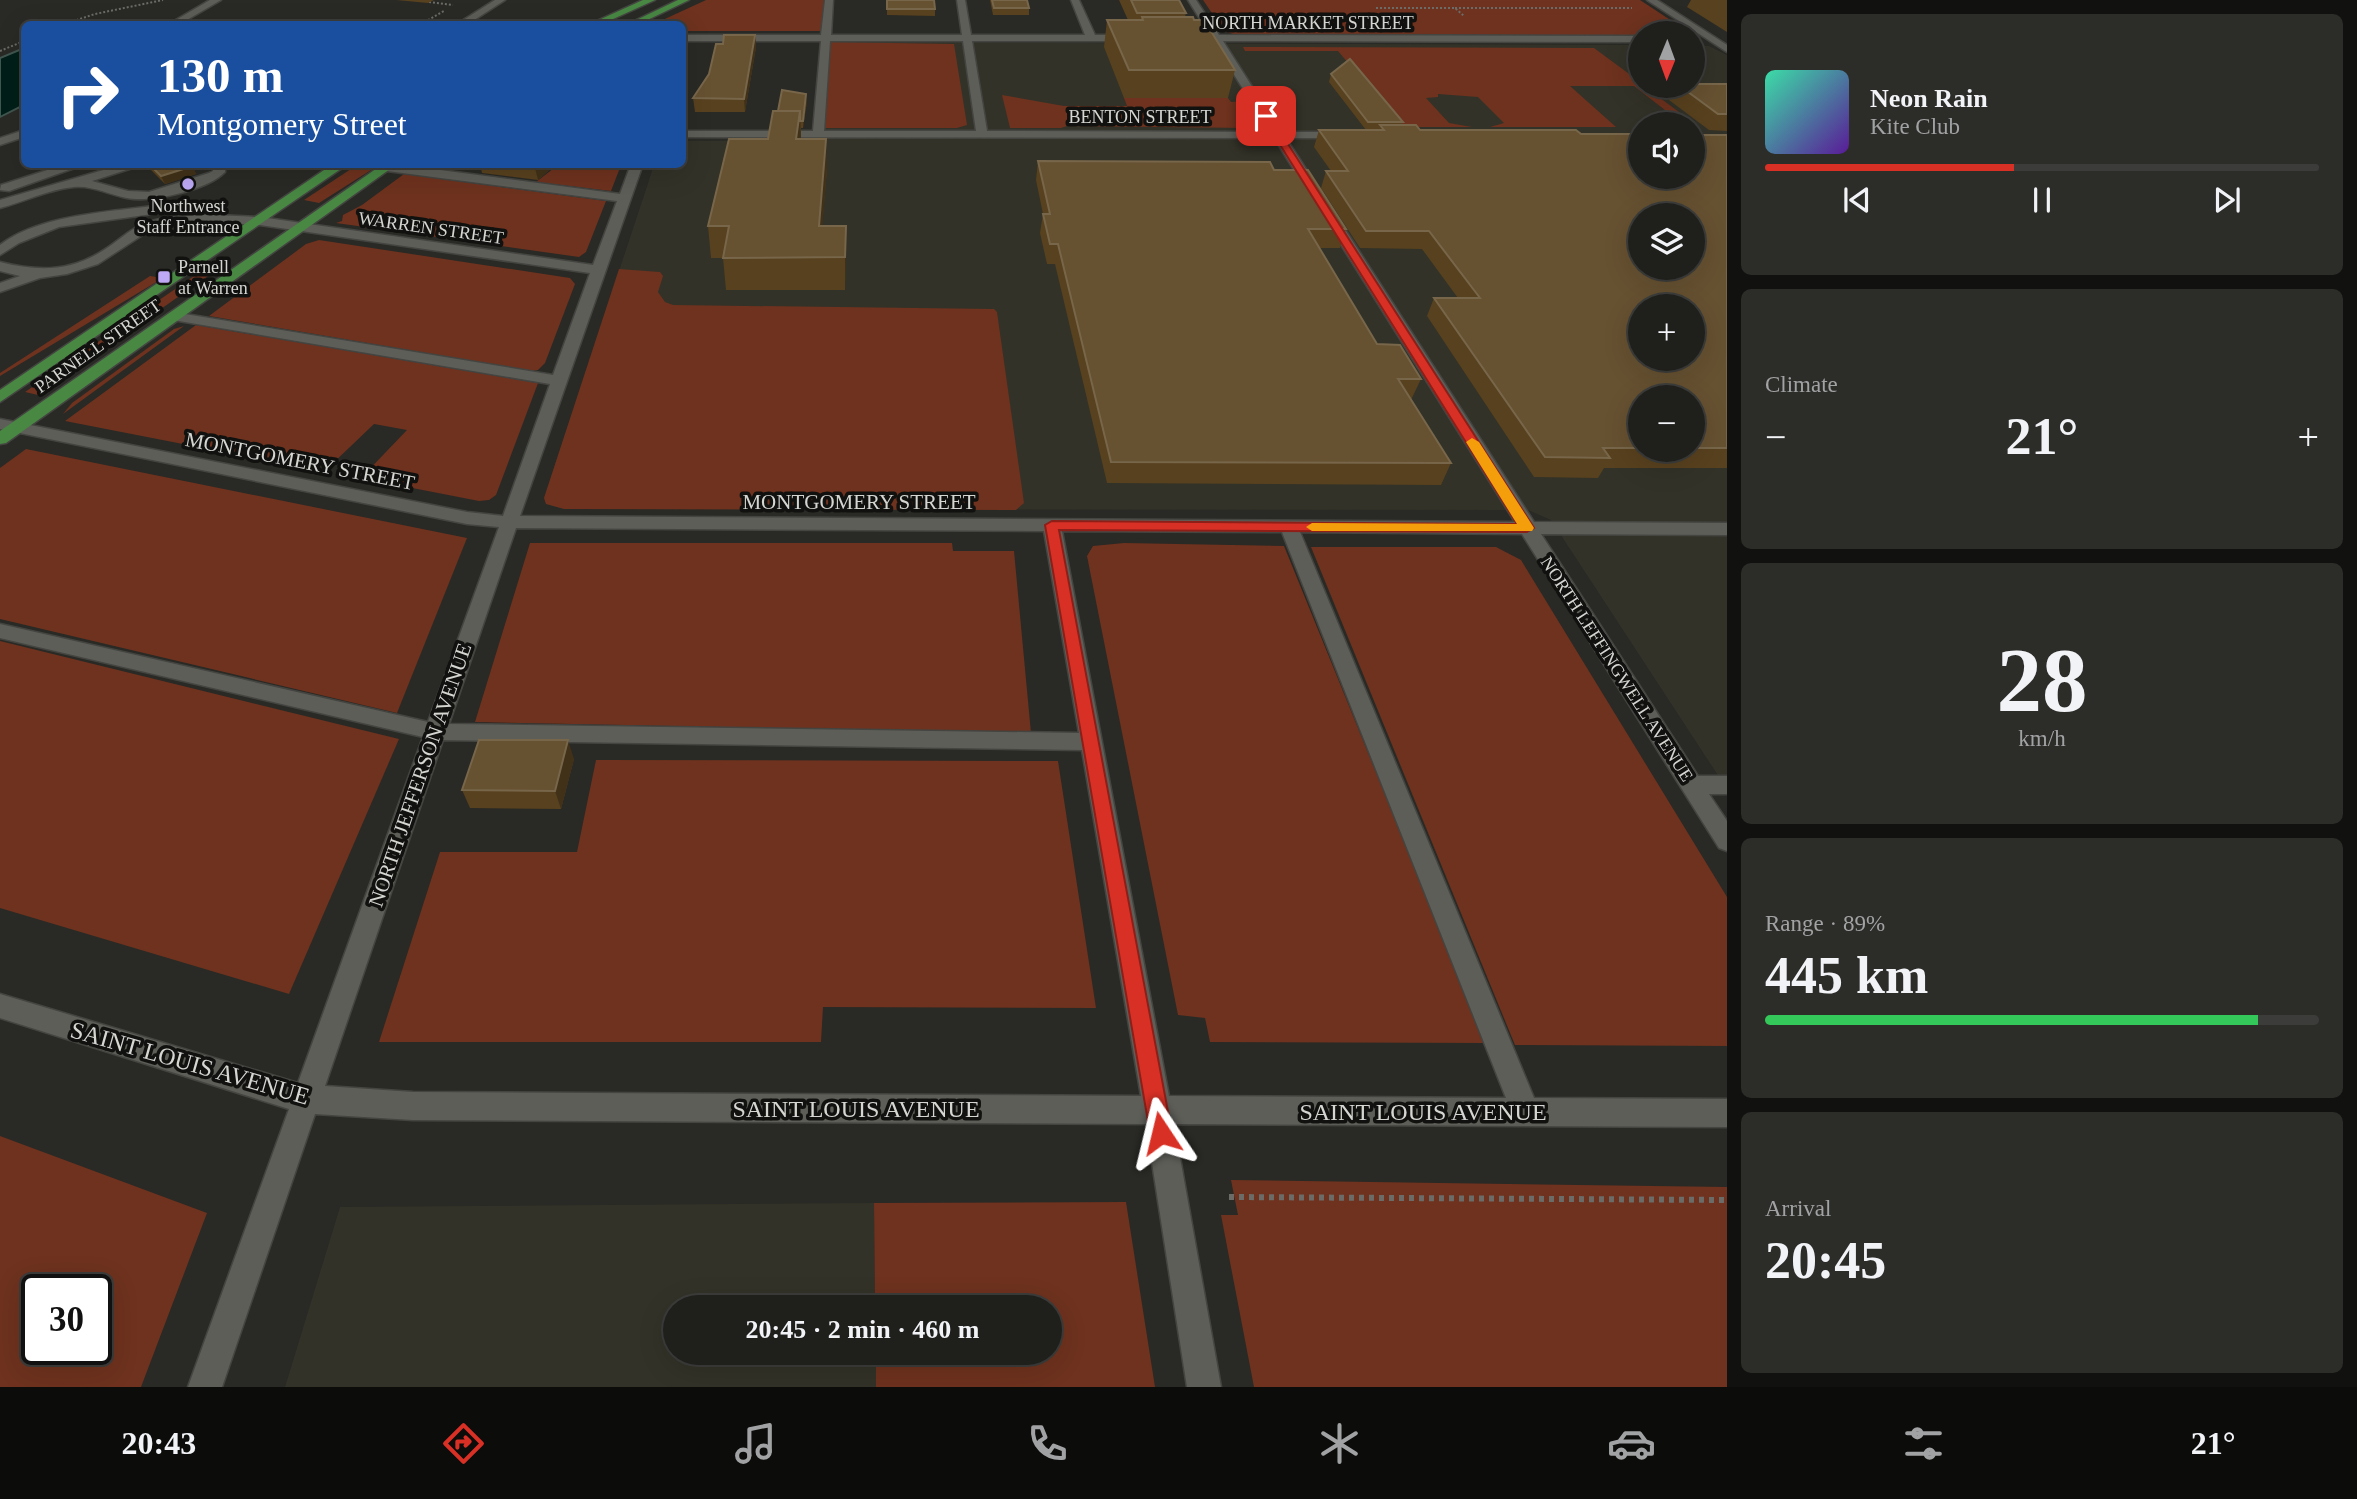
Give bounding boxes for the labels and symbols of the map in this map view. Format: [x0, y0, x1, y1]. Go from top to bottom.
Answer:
street label: NORTH MARKET STREET [1202, 13, 1414, 33]
north arrow [1628, 21, 1704, 98]
pin [1236, 86, 1296, 146]
street label: BENTON STREET [1068, 107, 1212, 127]
marker: Northwest Staff Entrance [180, 176, 196, 192]
place label: Northwest Staff Entrance [136, 196, 240, 237]
street label: WARREN STREET [357, 208, 505, 248]
place label: Parnell at Warren [178, 257, 248, 298]
marker: Parnell at Warren [156, 269, 172, 285]
street label: PARNELL STREET [31, 295, 165, 397]
street label: MONTGOMERY STREET [183, 427, 417, 495]
street label: MONTGOMERY STREET [742, 490, 976, 514]
street label: NORTH LEFFINGWELL AVENUE [1537, 553, 1697, 785]
street label: NORTH JEFFERSON AVENUE [364, 640, 476, 910]
street label: SAINT LOUIS AVENUE [68, 1016, 312, 1110]
street label: SAINT LOUIS AVENUE [732, 1096, 980, 1122]
position arrow [1124, 1096, 1198, 1170]
street label: SAINT LOUIS AVENUE [1299, 1099, 1547, 1125]
speed limit sign: 30 [21, 1274, 112, 1365]

